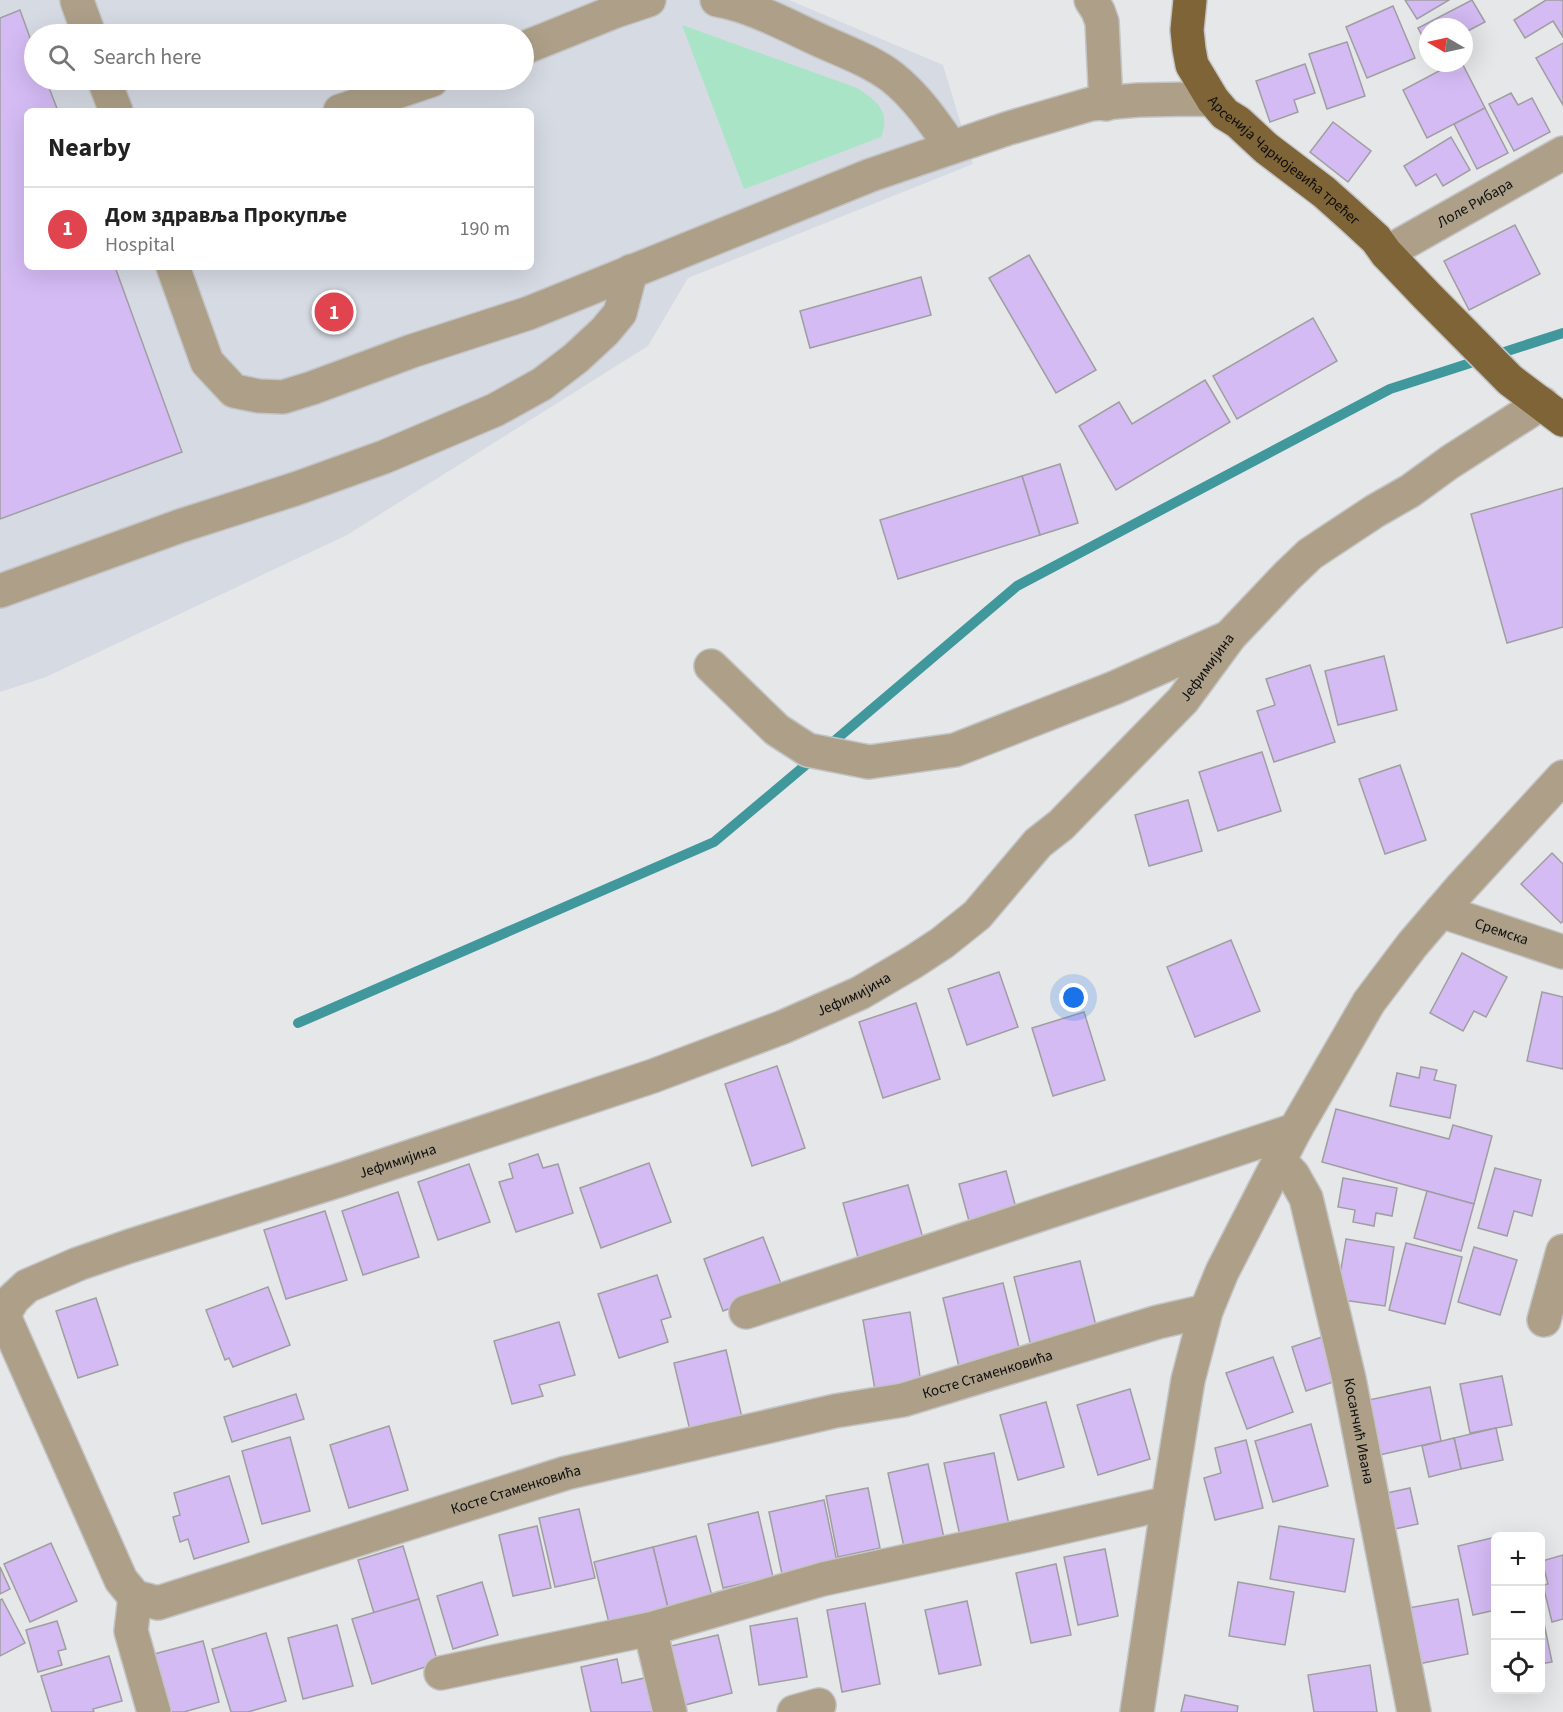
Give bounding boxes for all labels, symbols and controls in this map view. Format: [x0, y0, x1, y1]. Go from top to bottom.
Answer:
north arrow [1419, 18, 1473, 72]
search box [24, 24, 534, 90]
icon: search [45, 41, 78, 74]
text: Search here [93, 41, 201, 73]
street label: Арсенија Чарнојевића трећег [1203, 91, 1365, 230]
text: Nearby [48, 129, 131, 166]
street label: Лоле Рибара [1433, 173, 1517, 233]
text: Дом здравља Прокупље [105, 199, 347, 231]
text: 1 [62, 215, 73, 243]
text: 190 m [460, 215, 510, 243]
text: Hospital [105, 231, 175, 259]
pin: 1 [314, 290, 354, 334]
street label: Јефимијина [1175, 629, 1239, 706]
street label: Сремска [1472, 913, 1531, 950]
street label: Јефимијина [813, 967, 895, 1021]
your location [1059, 983, 1088, 1012]
street label: Јефимијина [356, 1138, 439, 1184]
street label: Косте Стаменковића [920, 1344, 1055, 1404]
street label: Косанчић Ивана [1339, 1376, 1380, 1486]
street label: Косте Стаменковића [448, 1459, 583, 1520]
map controls [1491, 1532, 1545, 1694]
button: + [1491, 1532, 1545, 1586]
button: − [1491, 1586, 1545, 1640]
button: locate [1491, 1640, 1545, 1694]

